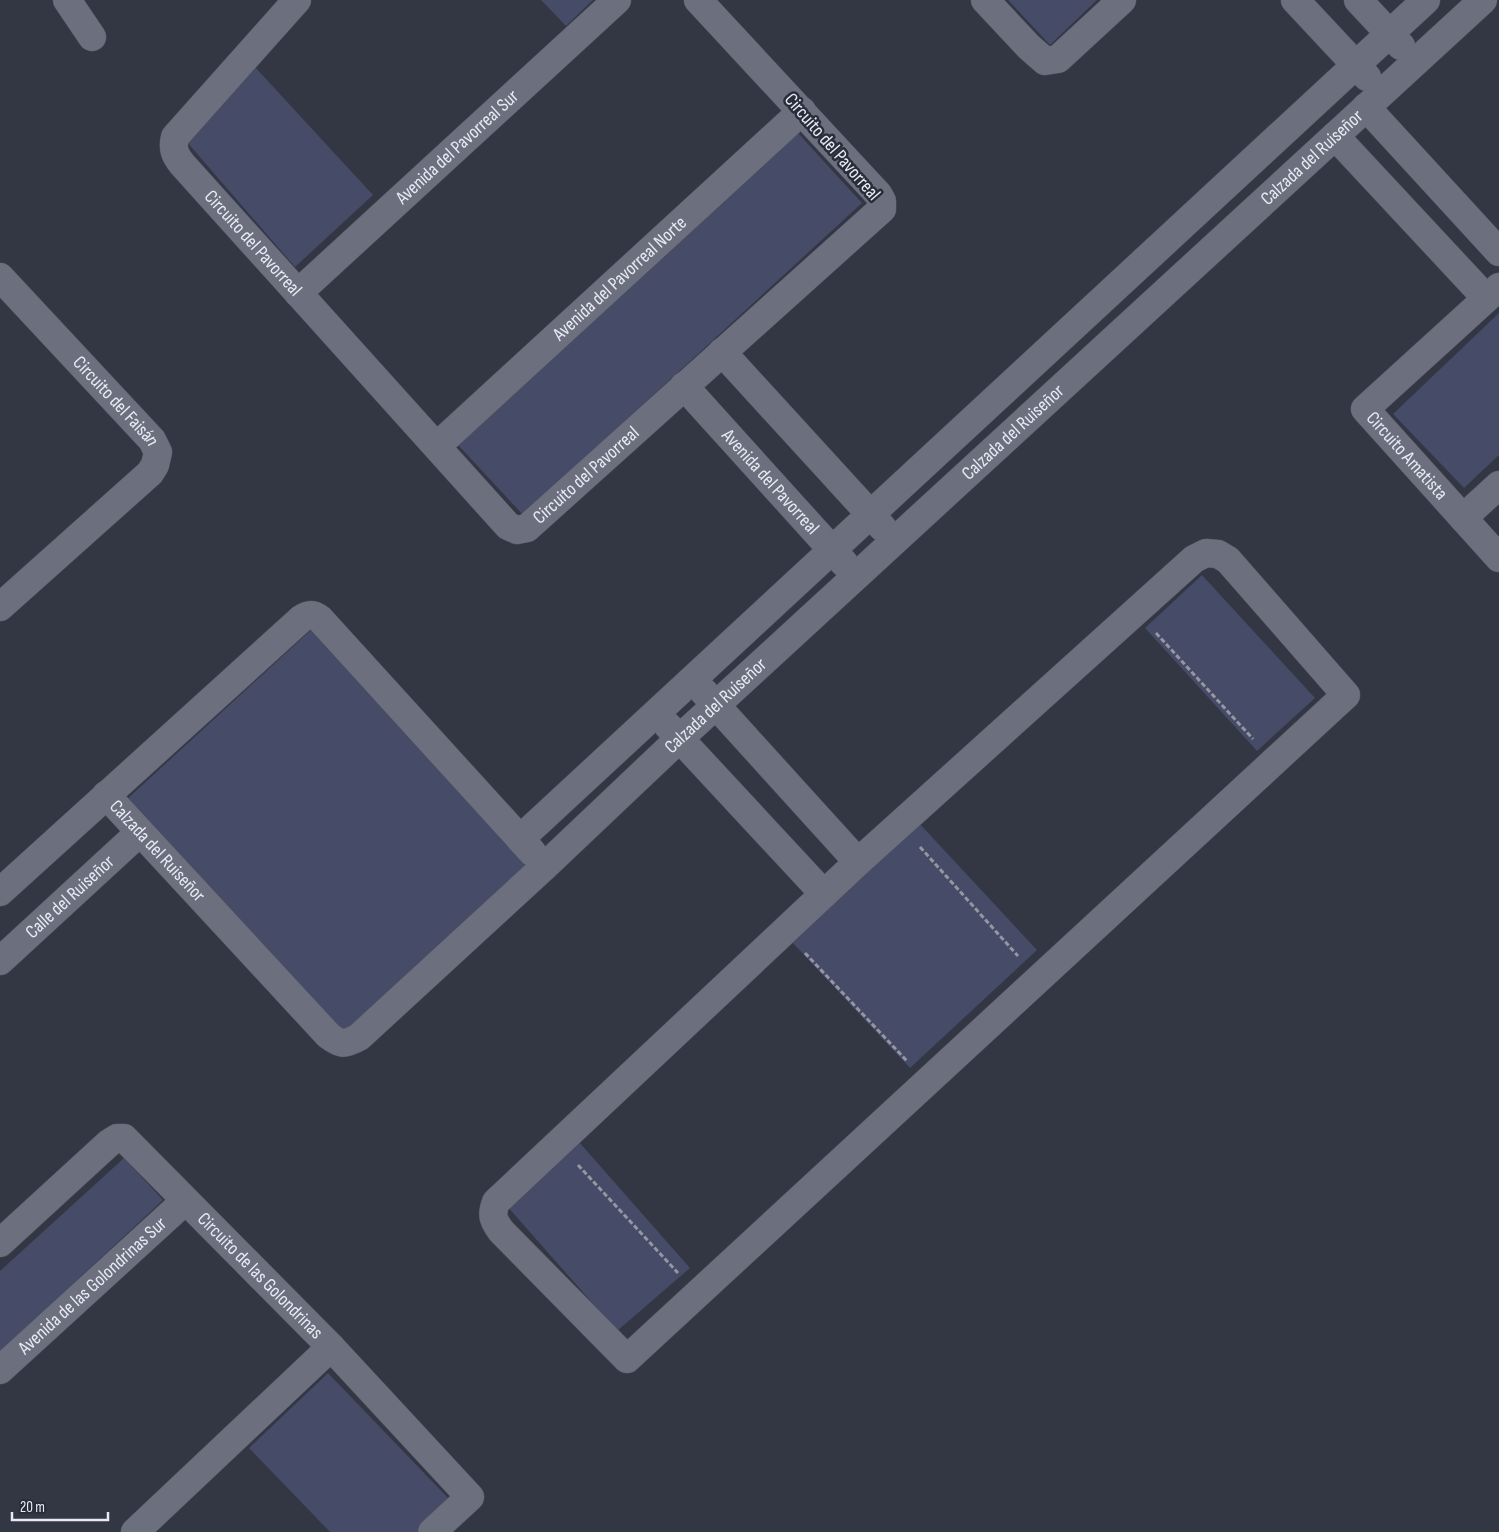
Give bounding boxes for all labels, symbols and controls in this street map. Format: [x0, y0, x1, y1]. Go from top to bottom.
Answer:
street label: Avenida del Pavorreal Sur [390, 84, 524, 210]
street label: Circuito del Pavorreal [779, 89, 885, 205]
street label: Calzada del Ruiseñor [1256, 104, 1368, 210]
street label: Circuito del Pavorreal [199, 185, 307, 301]
street label: Avenida del Pavorreal Norte [547, 211, 691, 346]
street label: Circuito del Faisán [68, 351, 165, 450]
street label: Calzada del Ruiseñor [957, 379, 1069, 485]
street label: Circuito Amatista [1361, 407, 1453, 505]
street label: Circuito del Pavorreal [528, 421, 644, 529]
street label: Avenida del Pavorreal [716, 424, 824, 539]
street label: Calzada del Ruiseñor [660, 652, 772, 758]
street label: Calzada del Ruiseñor [105, 795, 211, 907]
street label: Calle del Ruiseñor [21, 850, 119, 943]
street label: Circuito de las Golondrinas [193, 1207, 328, 1344]
street label: Avenida de las Golondrinas Sur [13, 1212, 172, 1360]
scale bar [12, 1490, 109, 1522]
text: 20 m [20, 1498, 45, 1517]

